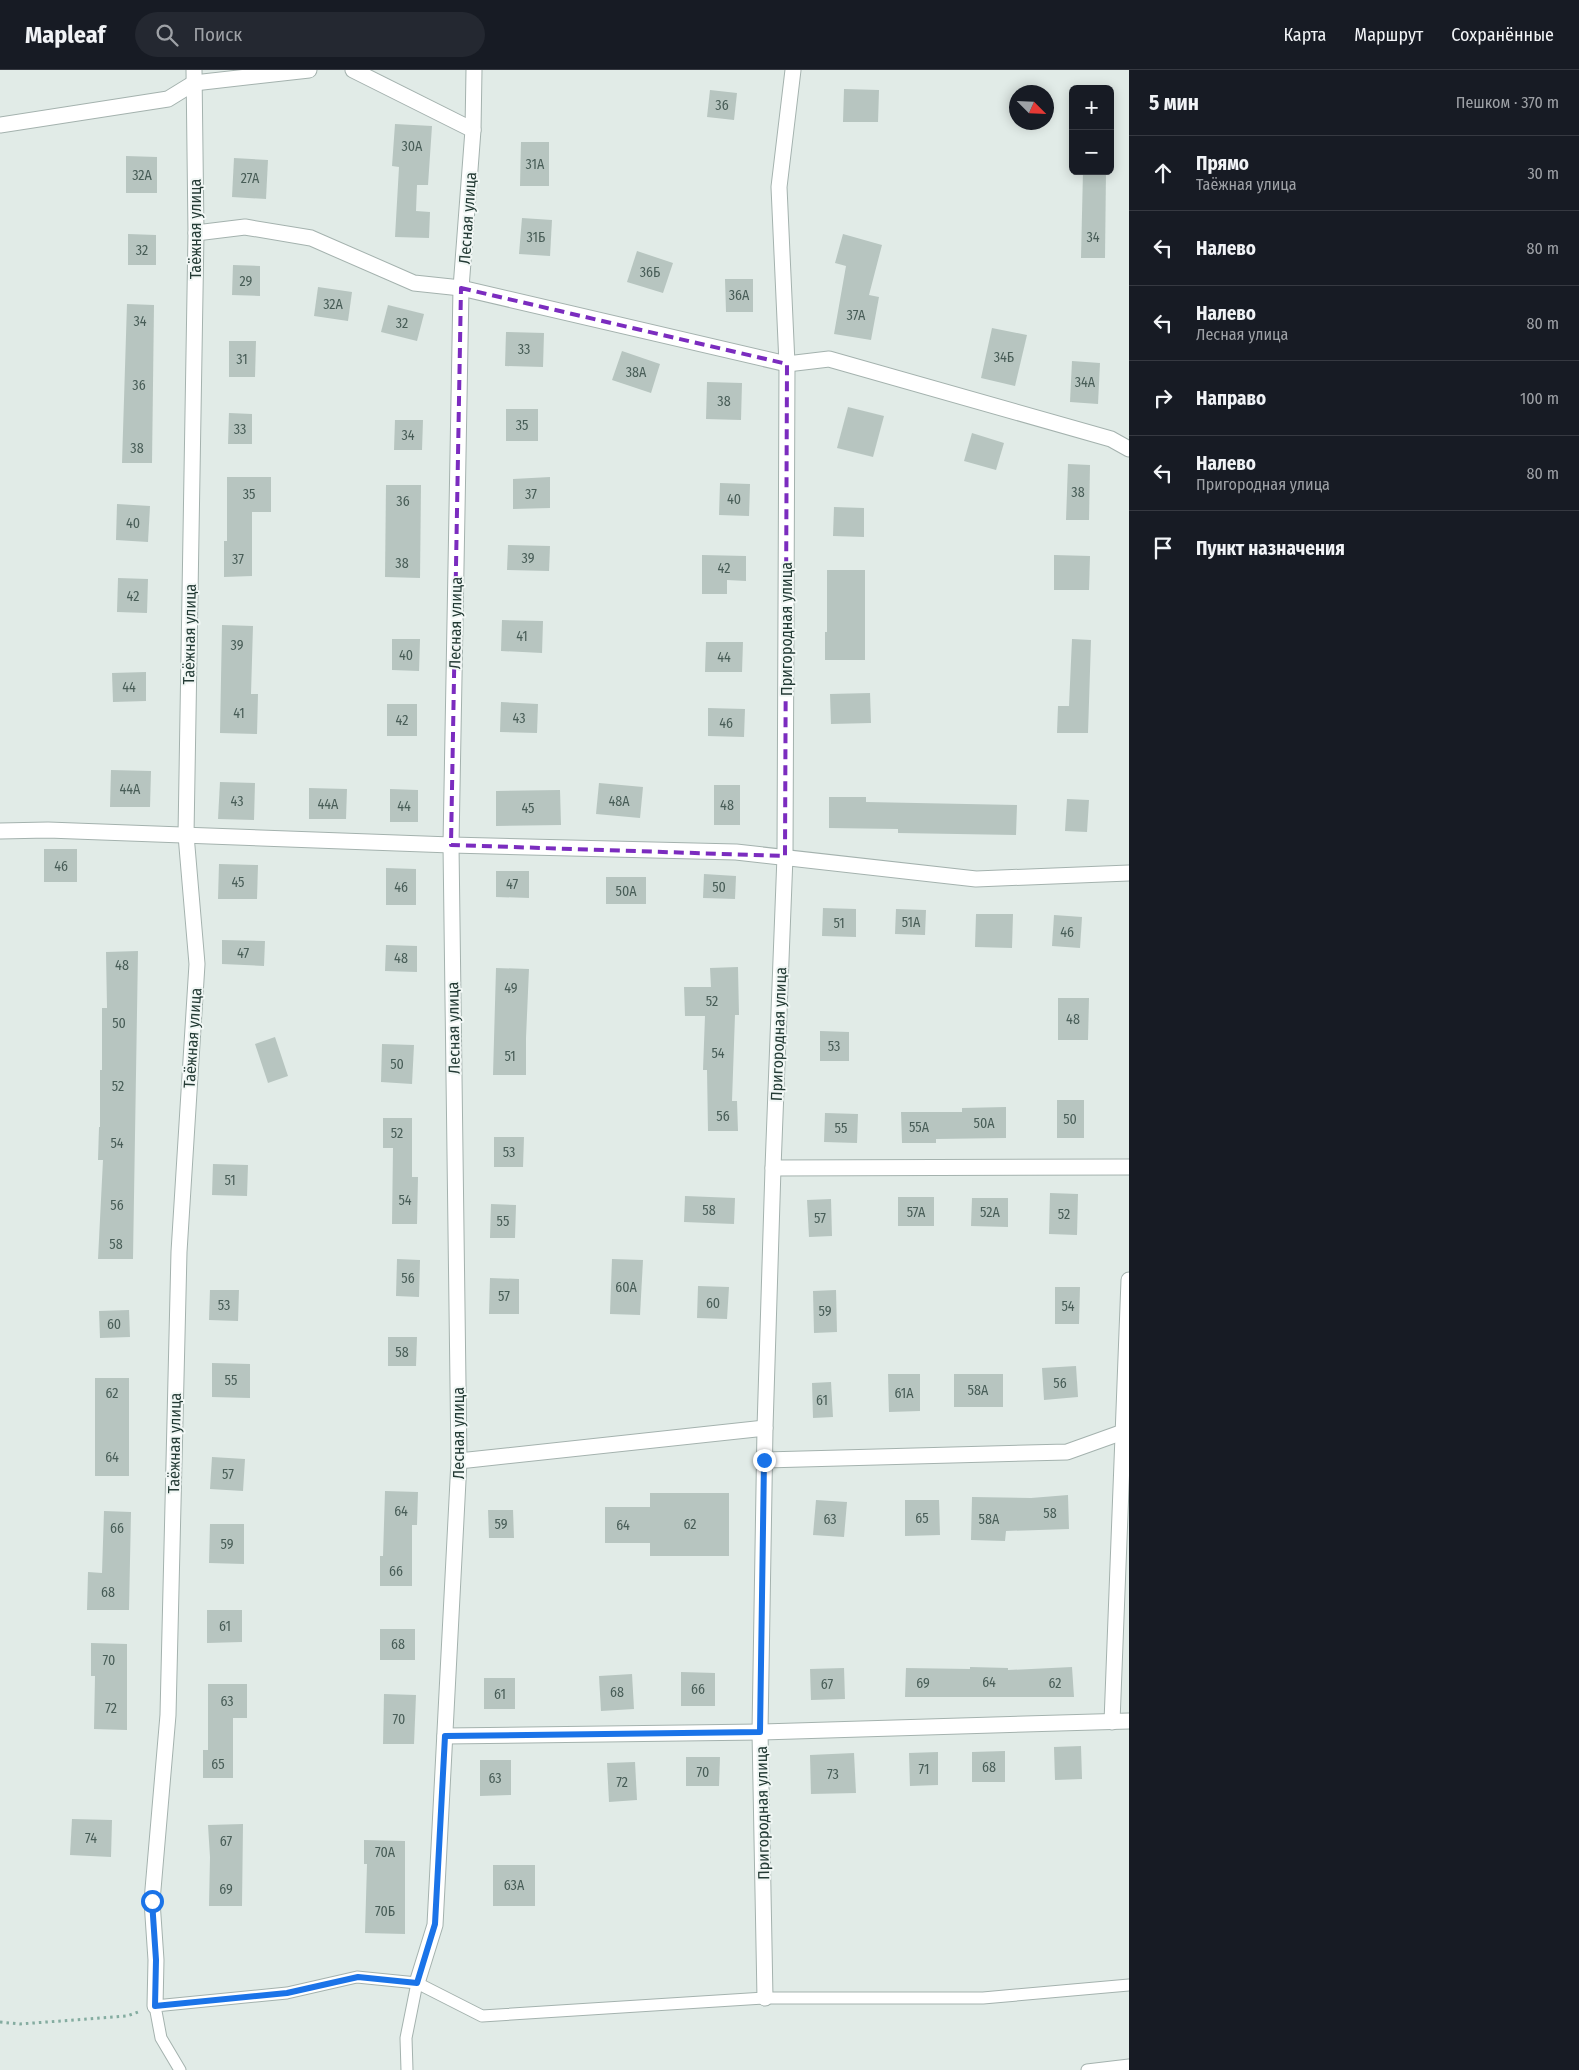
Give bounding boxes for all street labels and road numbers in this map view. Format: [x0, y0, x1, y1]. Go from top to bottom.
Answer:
street label: Лесная улица [455, 171, 480, 265]
street label: Таёжная улица [186, 179, 205, 279]
street label: Пригородная улица [777, 562, 796, 696]
street label: Лесная улица [445, 577, 466, 669]
street label: Таёжная улица [179, 583, 200, 684]
street label: Пригородная улица [767, 967, 790, 1101]
street label: Лесная улица [443, 982, 464, 1074]
street label: Таёжная улица [180, 987, 205, 1089]
street label: Лесная улица [449, 1387, 468, 1479]
street label: Таёжная улица [164, 1392, 185, 1493]
street label: Пригородная улица [752, 1746, 773, 1880]

